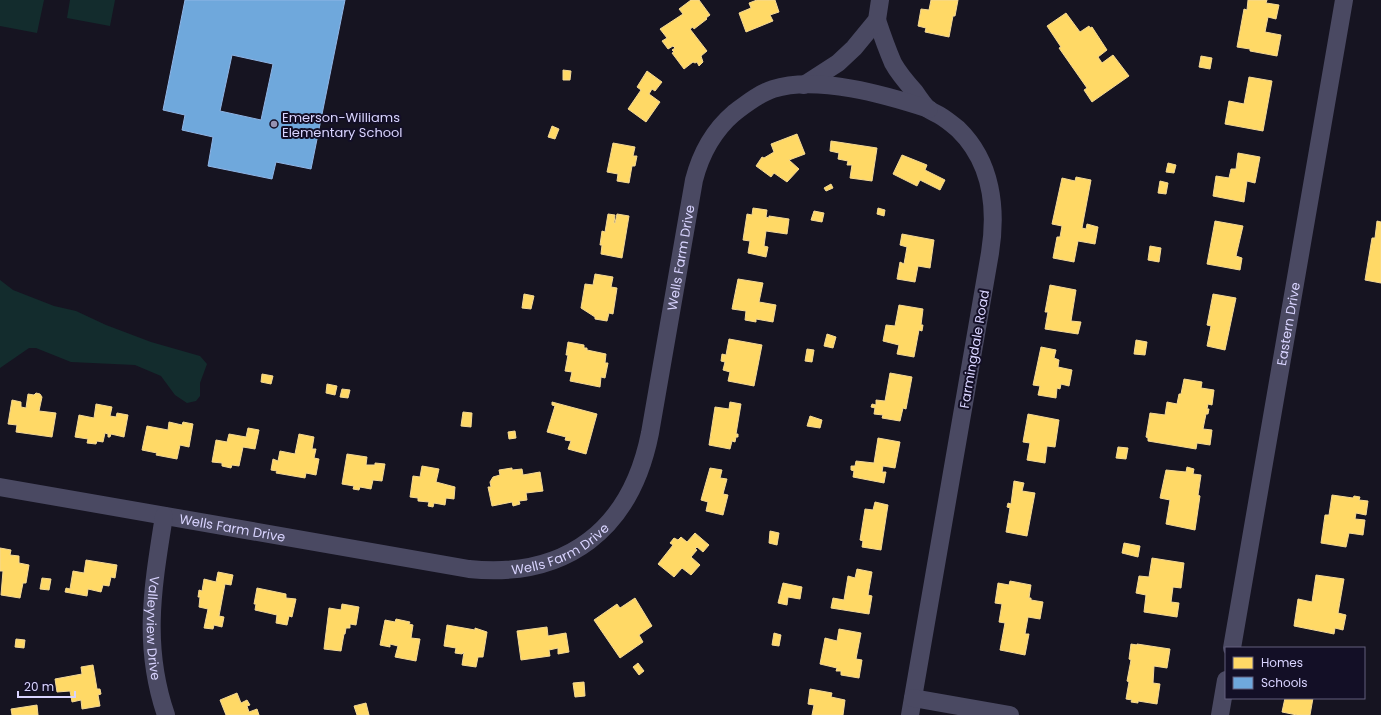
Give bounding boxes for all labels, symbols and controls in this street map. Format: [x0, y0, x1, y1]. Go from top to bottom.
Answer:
place label: Emerson-Williams Elementary School [282, 108, 403, 142]
marker: Emerson-Williams Elementary School [269, 119, 279, 129]
street label: Wells Farm Drive [662, 203, 700, 312]
street label: Eastern Drive [1272, 281, 1305, 367]
street label: Farmingdale Road [955, 288, 994, 410]
street label: Wells Farm Drive [178, 510, 287, 547]
street label: Wells Farm Drive [510, 519, 613, 579]
street label: Valleyview Drive [142, 575, 165, 682]
legend [1225, 647, 1365, 699]
text: Homes [1261, 654, 1303, 671]
scale bar [18, 673, 75, 699]
text: Schools [1261, 674, 1308, 691]
text: 20 m [24, 678, 54, 695]

